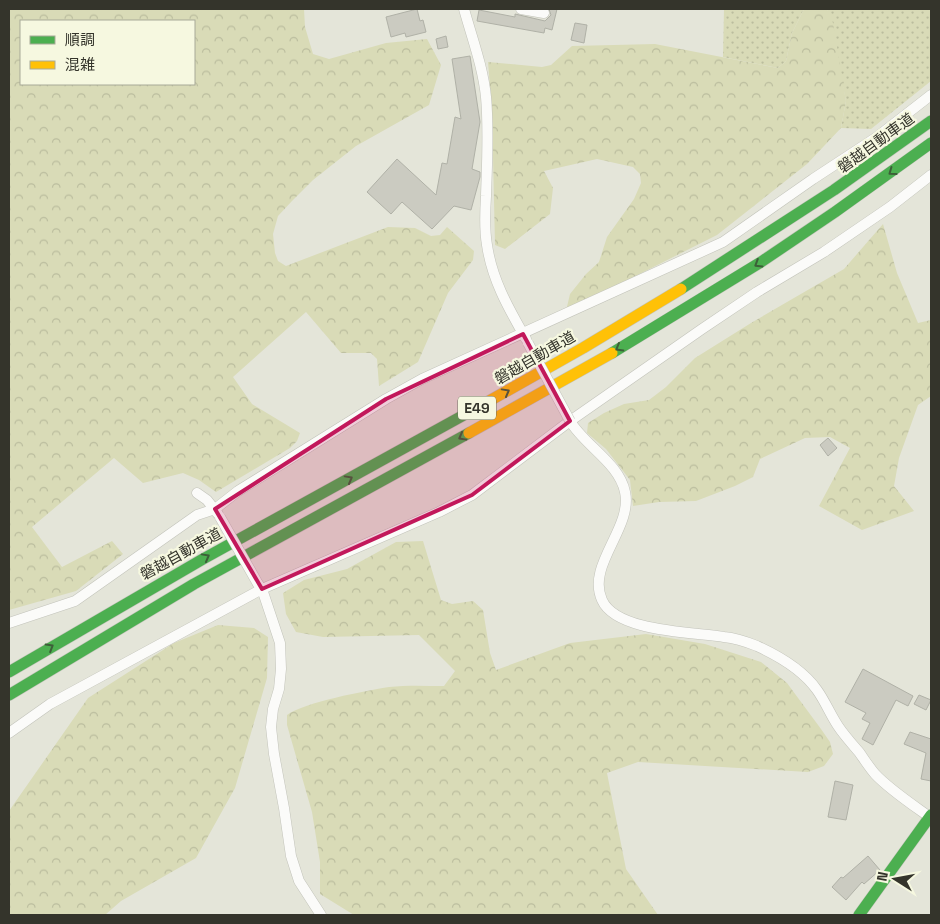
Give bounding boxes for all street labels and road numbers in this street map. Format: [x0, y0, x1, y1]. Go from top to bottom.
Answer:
street label: 磐越自動車道 [834, 108, 918, 177]
street label: 磐越自動車道 [491, 327, 578, 388]
road number: E49 [458, 396, 496, 419]
street label: 磐越自動車道 [137, 523, 225, 584]

